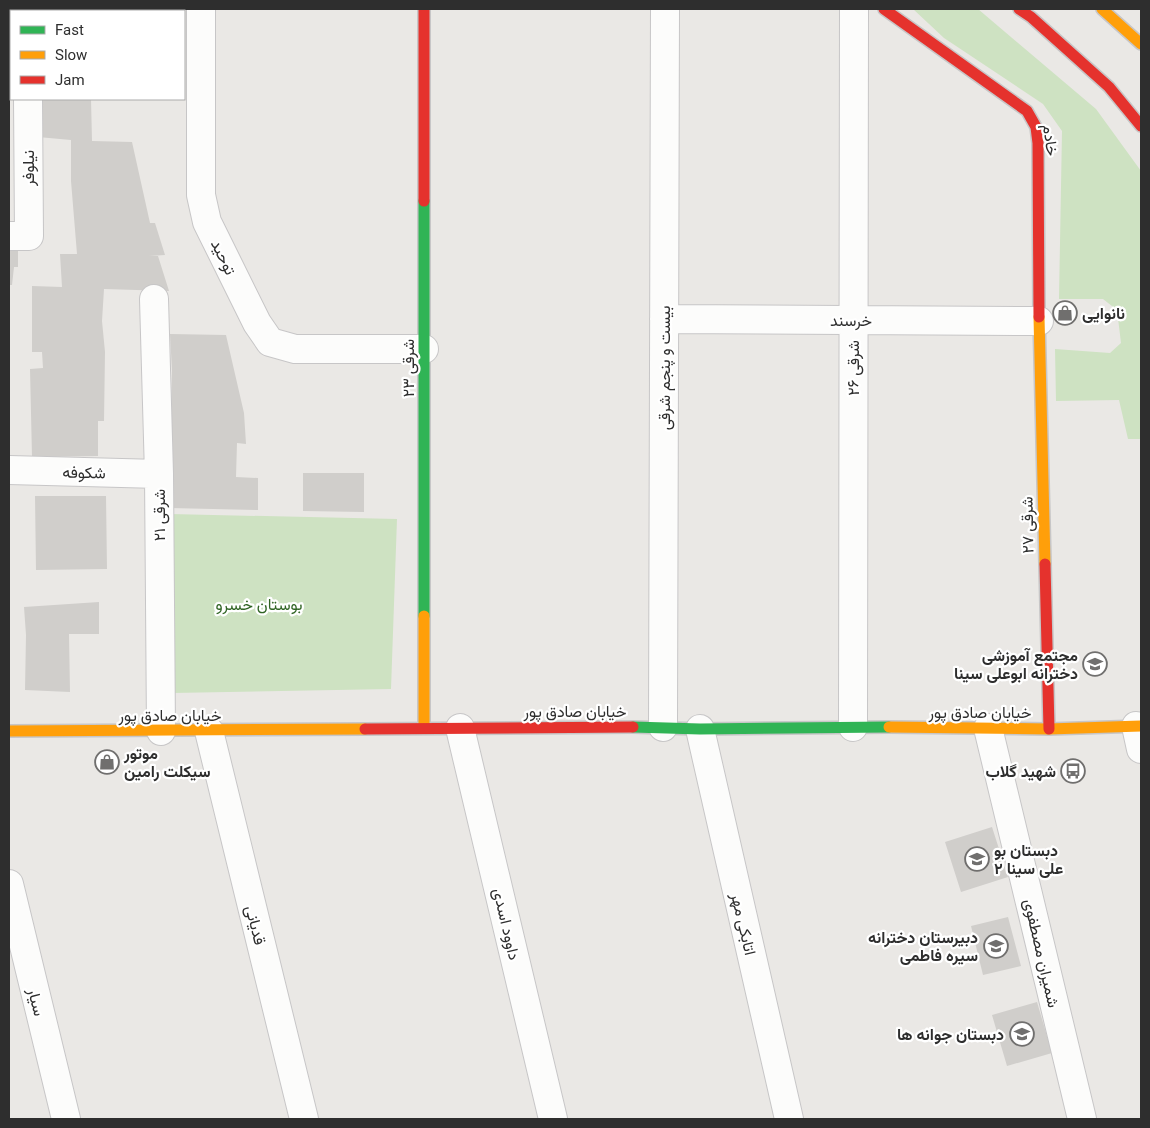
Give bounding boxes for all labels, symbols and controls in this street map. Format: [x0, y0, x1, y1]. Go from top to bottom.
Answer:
legend [10, 10, 185, 100]
text: Fast [55, 21, 84, 39]
text: Slow [55, 46, 87, 64]
text: Jam [55, 71, 85, 89]
street label: خادم [1038, 123, 1062, 158]
street label: نیلوفر [19, 150, 39, 187]
street label: توحید [206, 236, 240, 279]
shop icon: نانوایی [1052, 300, 1078, 326]
place label: نانوایی [1082, 304, 1125, 324]
street label: بیست و پنجم شرقی [655, 306, 676, 430]
street label: خرسند [830, 311, 872, 331]
street label: ۲۳ شرقی [399, 339, 419, 397]
street label: ۲۶ شرقی [844, 340, 864, 396]
street label: شکوفه [62, 463, 106, 483]
street label: ۲۱ شرقی [150, 489, 170, 541]
street label: ۲۷ شرقی [1018, 496, 1038, 554]
park label: بوستان خسرو [216, 595, 302, 615]
place label: مجتمع آموزشی دخترانه ابوعلی سینا [954, 646, 1078, 684]
school or university icon: مجتمع آموزشی دخترانه ابوعلی سینا [1082, 651, 1108, 677]
street label: خیابان صادق پور [522, 702, 627, 723]
street label: خیابان صادق پور [927, 703, 1032, 724]
street label: خیابان صادق پور [117, 706, 222, 727]
place label: موتور سیکلت رامین [123, 744, 211, 782]
shop icon: موتور سیکلت رامین [94, 749, 120, 775]
bus stop icon: شهید گلاب [1060, 758, 1086, 784]
place label: شهید گلاب [985, 762, 1056, 782]
place label: دبستان بو علی سینا ۲ [994, 841, 1063, 878]
school or university icon: دبستان بو علی سینا ۲ [964, 846, 990, 872]
street label: داوود اسدی [488, 886, 524, 962]
street label: اتابکی مهر [726, 890, 760, 957]
street label: شمیران مصطفوی [1019, 897, 1063, 1010]
street label: قدیانی [240, 903, 270, 947]
place label: دبیرستان دخترانه سیره فاطمی [868, 928, 978, 966]
school or university icon: دبیرستان دخترانه سیره فاطمی [983, 933, 1009, 959]
street label: سیار [23, 985, 49, 1018]
school or university icon: دبستان جوانه ها [1009, 1021, 1035, 1047]
place label: دبستان جوانه ها [897, 1025, 1004, 1045]

